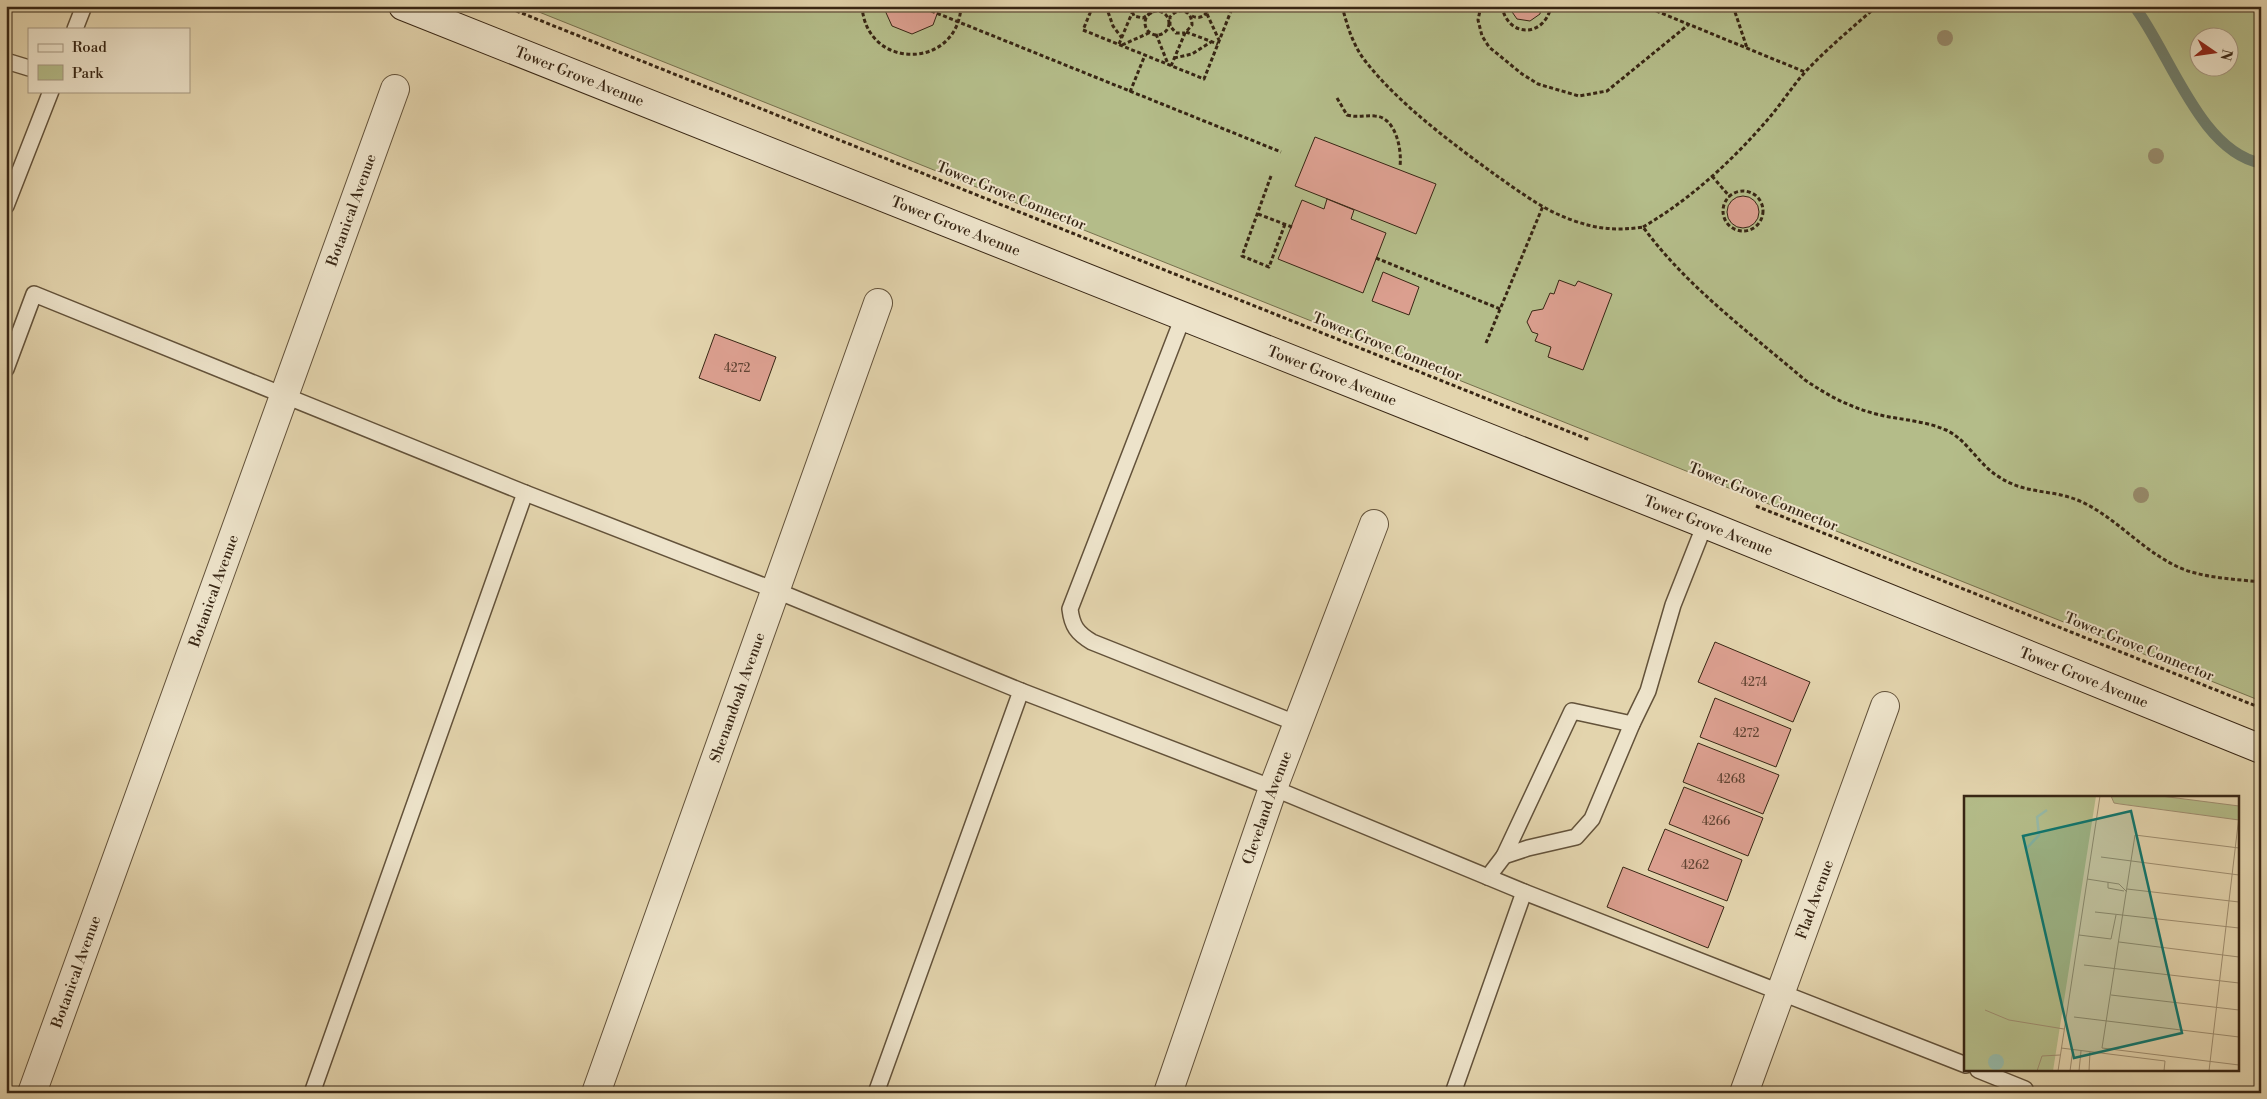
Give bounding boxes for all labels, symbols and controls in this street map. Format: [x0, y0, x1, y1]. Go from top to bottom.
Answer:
legend [28, 28, 190, 92]
north arrow [2190, 28, 2240, 78]
text: Road [72, 38, 107, 57]
street label: Tower Grove Avenue [512, 42, 647, 111]
text: N [2216, 47, 2236, 62]
text: Park [72, 64, 104, 83]
street label: Botanical Avenue [322, 151, 380, 270]
street label: Tower Grove Connector [933, 157, 1089, 235]
street label: Tower Grove Avenue [888, 192, 1023, 260]
street label: Tower Grove Connector [1309, 308, 1465, 386]
street label: Tower Grove Avenue [1265, 341, 1400, 410]
house number: 4272 [724, 361, 750, 376]
street label: Tower Grove Connector [1685, 458, 1841, 536]
street label: Tower Grove Avenue [1641, 491, 1776, 560]
street label: Botanical Avenue [184, 532, 243, 651]
street label: Tower Grove Connector [2061, 608, 2217, 686]
street label: Shenandoah Avenue [705, 630, 769, 765]
street label: Tower Grove Avenue [2017, 643, 2151, 712]
house number: 4274 [1741, 675, 1767, 690]
house number: 4272 [1733, 726, 1759, 741]
street label: Cleveland Avenue [1238, 748, 1296, 867]
house number: 4268 [1717, 772, 1745, 787]
inset map [1964, 796, 2240, 1072]
house number: 4266 [1702, 814, 1730, 829]
street label: Flad Avenue [1791, 857, 1838, 942]
house number: 4262 [1681, 858, 1709, 873]
street label: Botanical Avenue [47, 913, 105, 1031]

